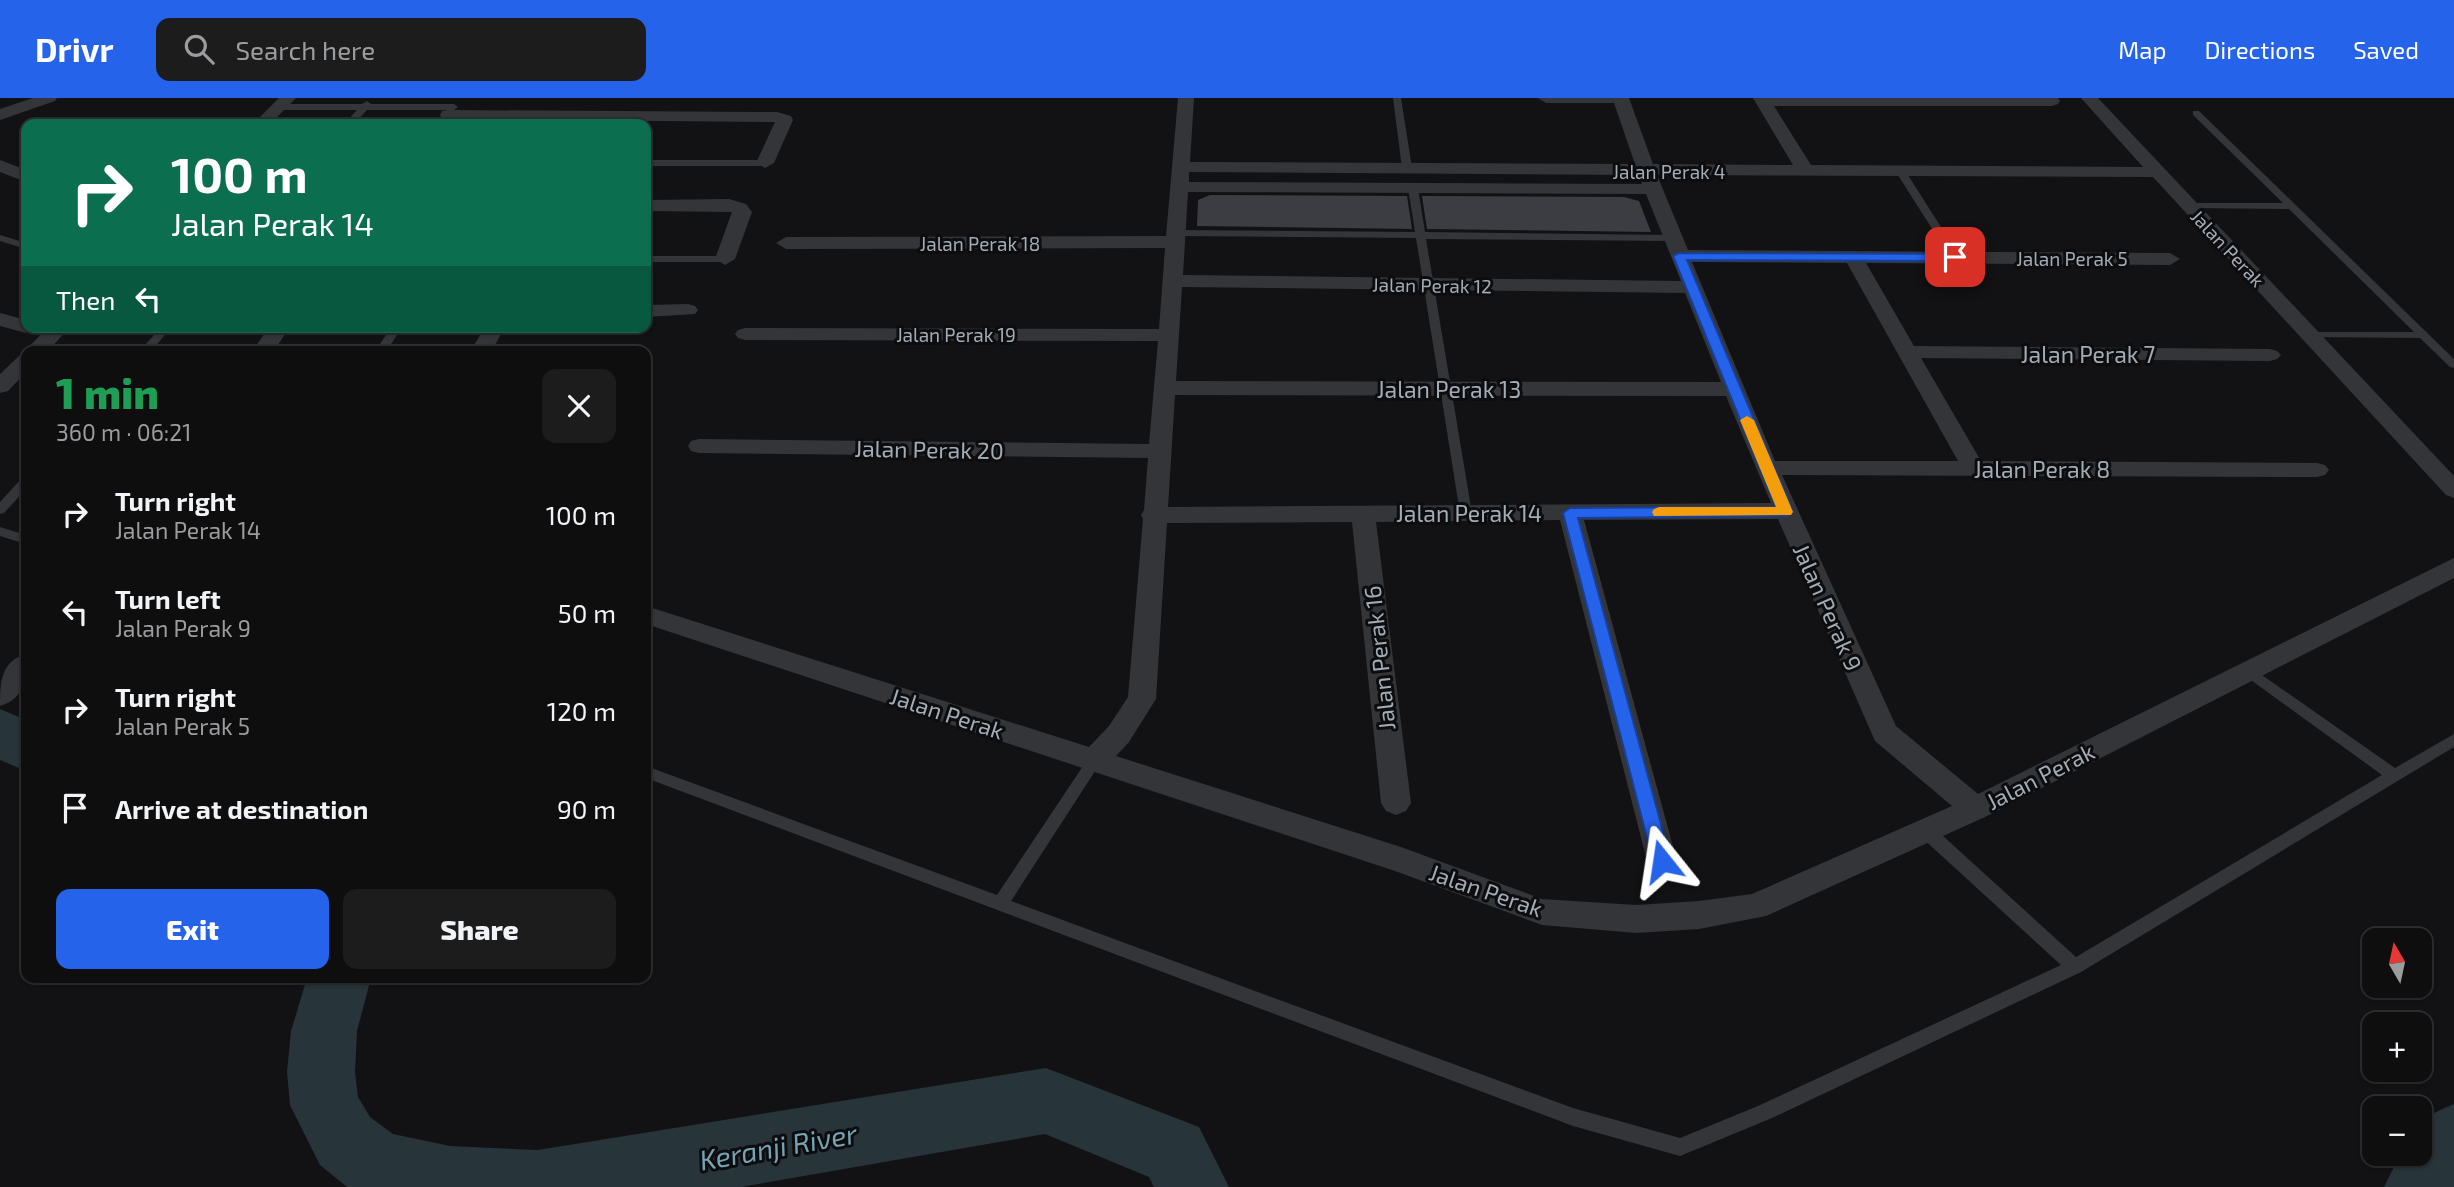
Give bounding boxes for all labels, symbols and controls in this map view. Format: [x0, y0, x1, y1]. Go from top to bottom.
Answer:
search box [156, 18, 646, 81]
text: Drivr [35, 29, 114, 69]
icon: search [180, 30, 218, 68]
text: Search here [236, 34, 375, 65]
text: Map [2118, 35, 2166, 64]
text: Directions [2204, 35, 2315, 64]
text: Saved [2353, 35, 2419, 64]
text: 100 m [171, 144, 308, 203]
icon: right [56, 147, 147, 238]
street label: Jalan Perak 4 [1613, 160, 1726, 183]
text: Jalan Perak 14 [171, 204, 374, 242]
street label: Jalan Perak [2186, 205, 2270, 292]
pin [1925, 227, 1985, 287]
street label: Jalan Perak 18 [920, 232, 1040, 255]
icon: arrive [1936, 238, 1974, 276]
street label: Jalan Perak 5 [2016, 247, 2128, 270]
street label: Jalan Perak 12 [1372, 272, 1492, 298]
icon: left [129, 280, 167, 318]
text: Then [56, 284, 115, 315]
street label: Jalan Perak 19 [896, 323, 1016, 346]
street label: Jalan Perak 7 [2021, 340, 2155, 368]
text: 1 min [56, 367, 159, 417]
button: close [542, 369, 616, 443]
street label: Jalan Perak 13 [1377, 375, 1521, 403]
text: 360 m · 06:21 [56, 418, 191, 446]
street label: Jalan Perak 20 [854, 434, 1004, 464]
street label: Jalan Perak 8 [1974, 455, 2110, 483]
text: Turn right [115, 485, 236, 516]
icon: right [56, 495, 94, 533]
text: 100 m [546, 499, 616, 530]
street label: Jalan Perak 14 [1396, 499, 1542, 527]
text: Jalan Perak 14 [115, 516, 261, 544]
street label: Jalan Perak 9 [1788, 539, 1868, 675]
text: Turn left [115, 583, 221, 614]
street label: Jalan Perak 16 [1358, 584, 1400, 732]
icon: left [56, 593, 94, 631]
text: 50 m [558, 597, 616, 628]
text: Jalan Perak 9 [115, 614, 251, 642]
text: Turn right [115, 681, 236, 712]
street label: Jalan Perak [887, 681, 1008, 745]
icon: right [56, 691, 94, 729]
text: 120 m [547, 695, 616, 726]
text: Jalan Perak 5 [115, 712, 250, 740]
street label: Jalan Perak [1981, 737, 2099, 815]
icon: arrive [56, 789, 94, 827]
text: Arrive at destination [115, 793, 368, 824]
text: 90 m [557, 793, 616, 824]
position arrow [1625, 824, 1699, 898]
street label: Jalan Perak [1426, 858, 1546, 922]
button: Exit [56, 889, 329, 969]
button: Share [343, 889, 616, 969]
north arrow [2362, 928, 2432, 998]
map controls [2362, 928, 2432, 1166]
button: + [2362, 1012, 2432, 1082]
button: − [2362, 1096, 2432, 1166]
water label: Keranji River [697, 1115, 860, 1177]

